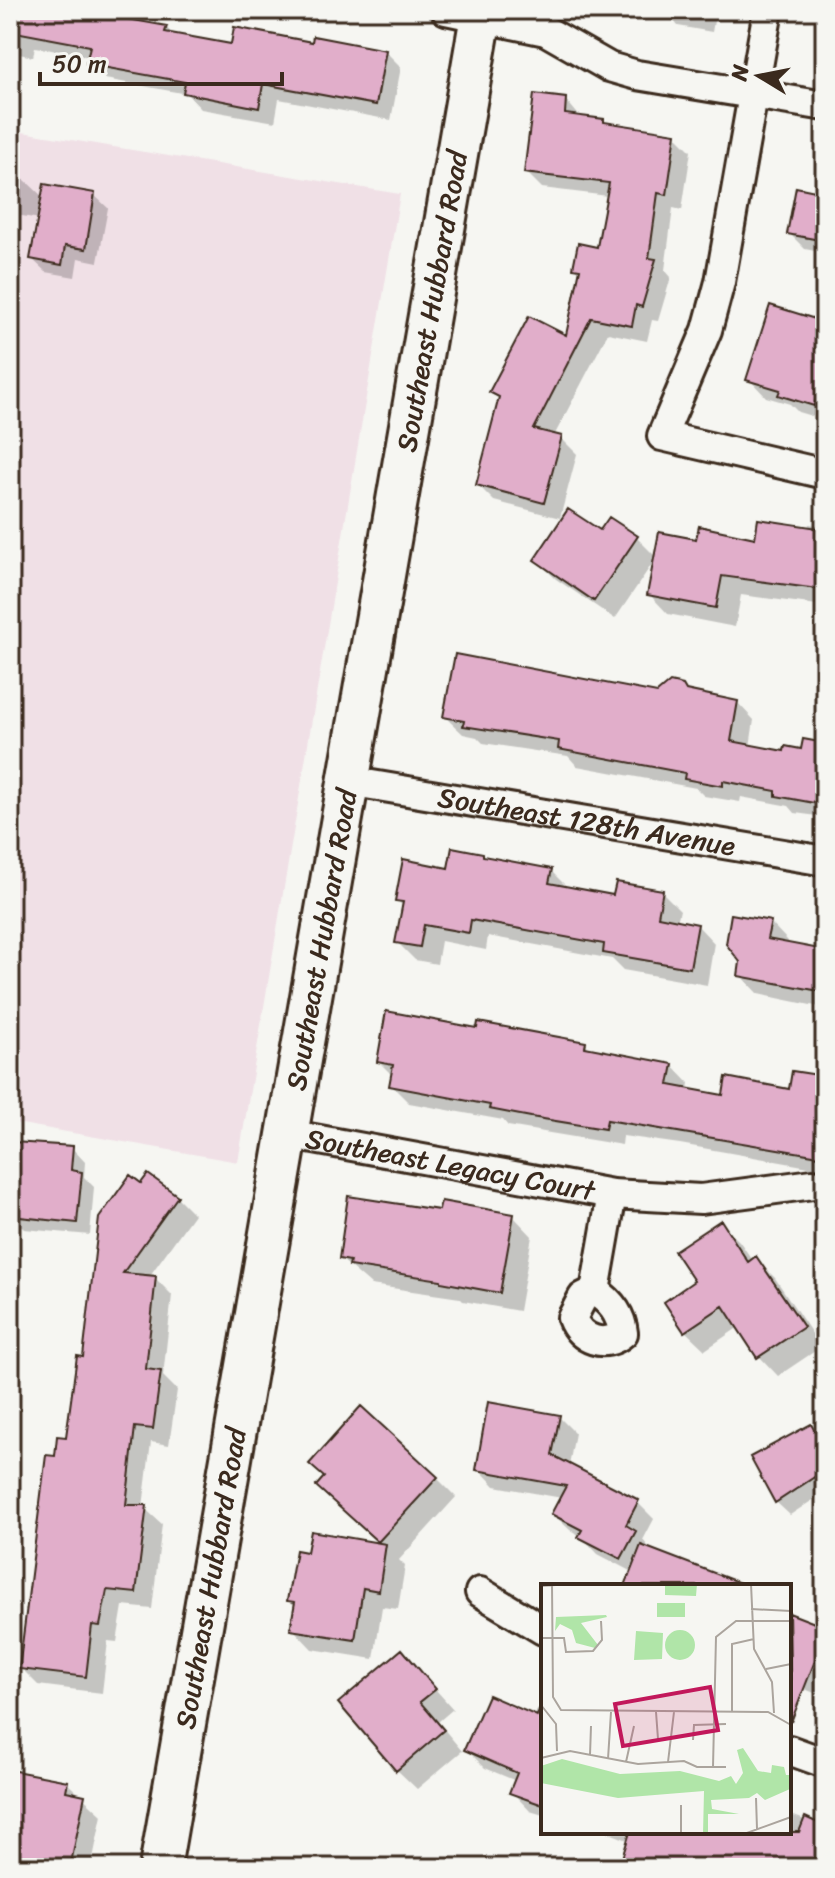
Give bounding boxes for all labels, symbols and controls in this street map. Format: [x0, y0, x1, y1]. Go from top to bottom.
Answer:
scale bar [40, 36, 282, 86]
north arrow [719, 36, 799, 116]
text: 50 m [52, 43, 107, 85]
text: N [719, 61, 760, 84]
street label: Southeast Hubbard Road [382, 145, 483, 456]
street label: Southeast 128th Avenue [434, 772, 739, 871]
street label: Southeast Hubbard Road [271, 783, 372, 1094]
street label: Southeast Legacy Court [302, 1114, 600, 1216]
street label: Southeast Hubbard Road [161, 1422, 261, 1733]
inset map [541, 1584, 791, 1834]

